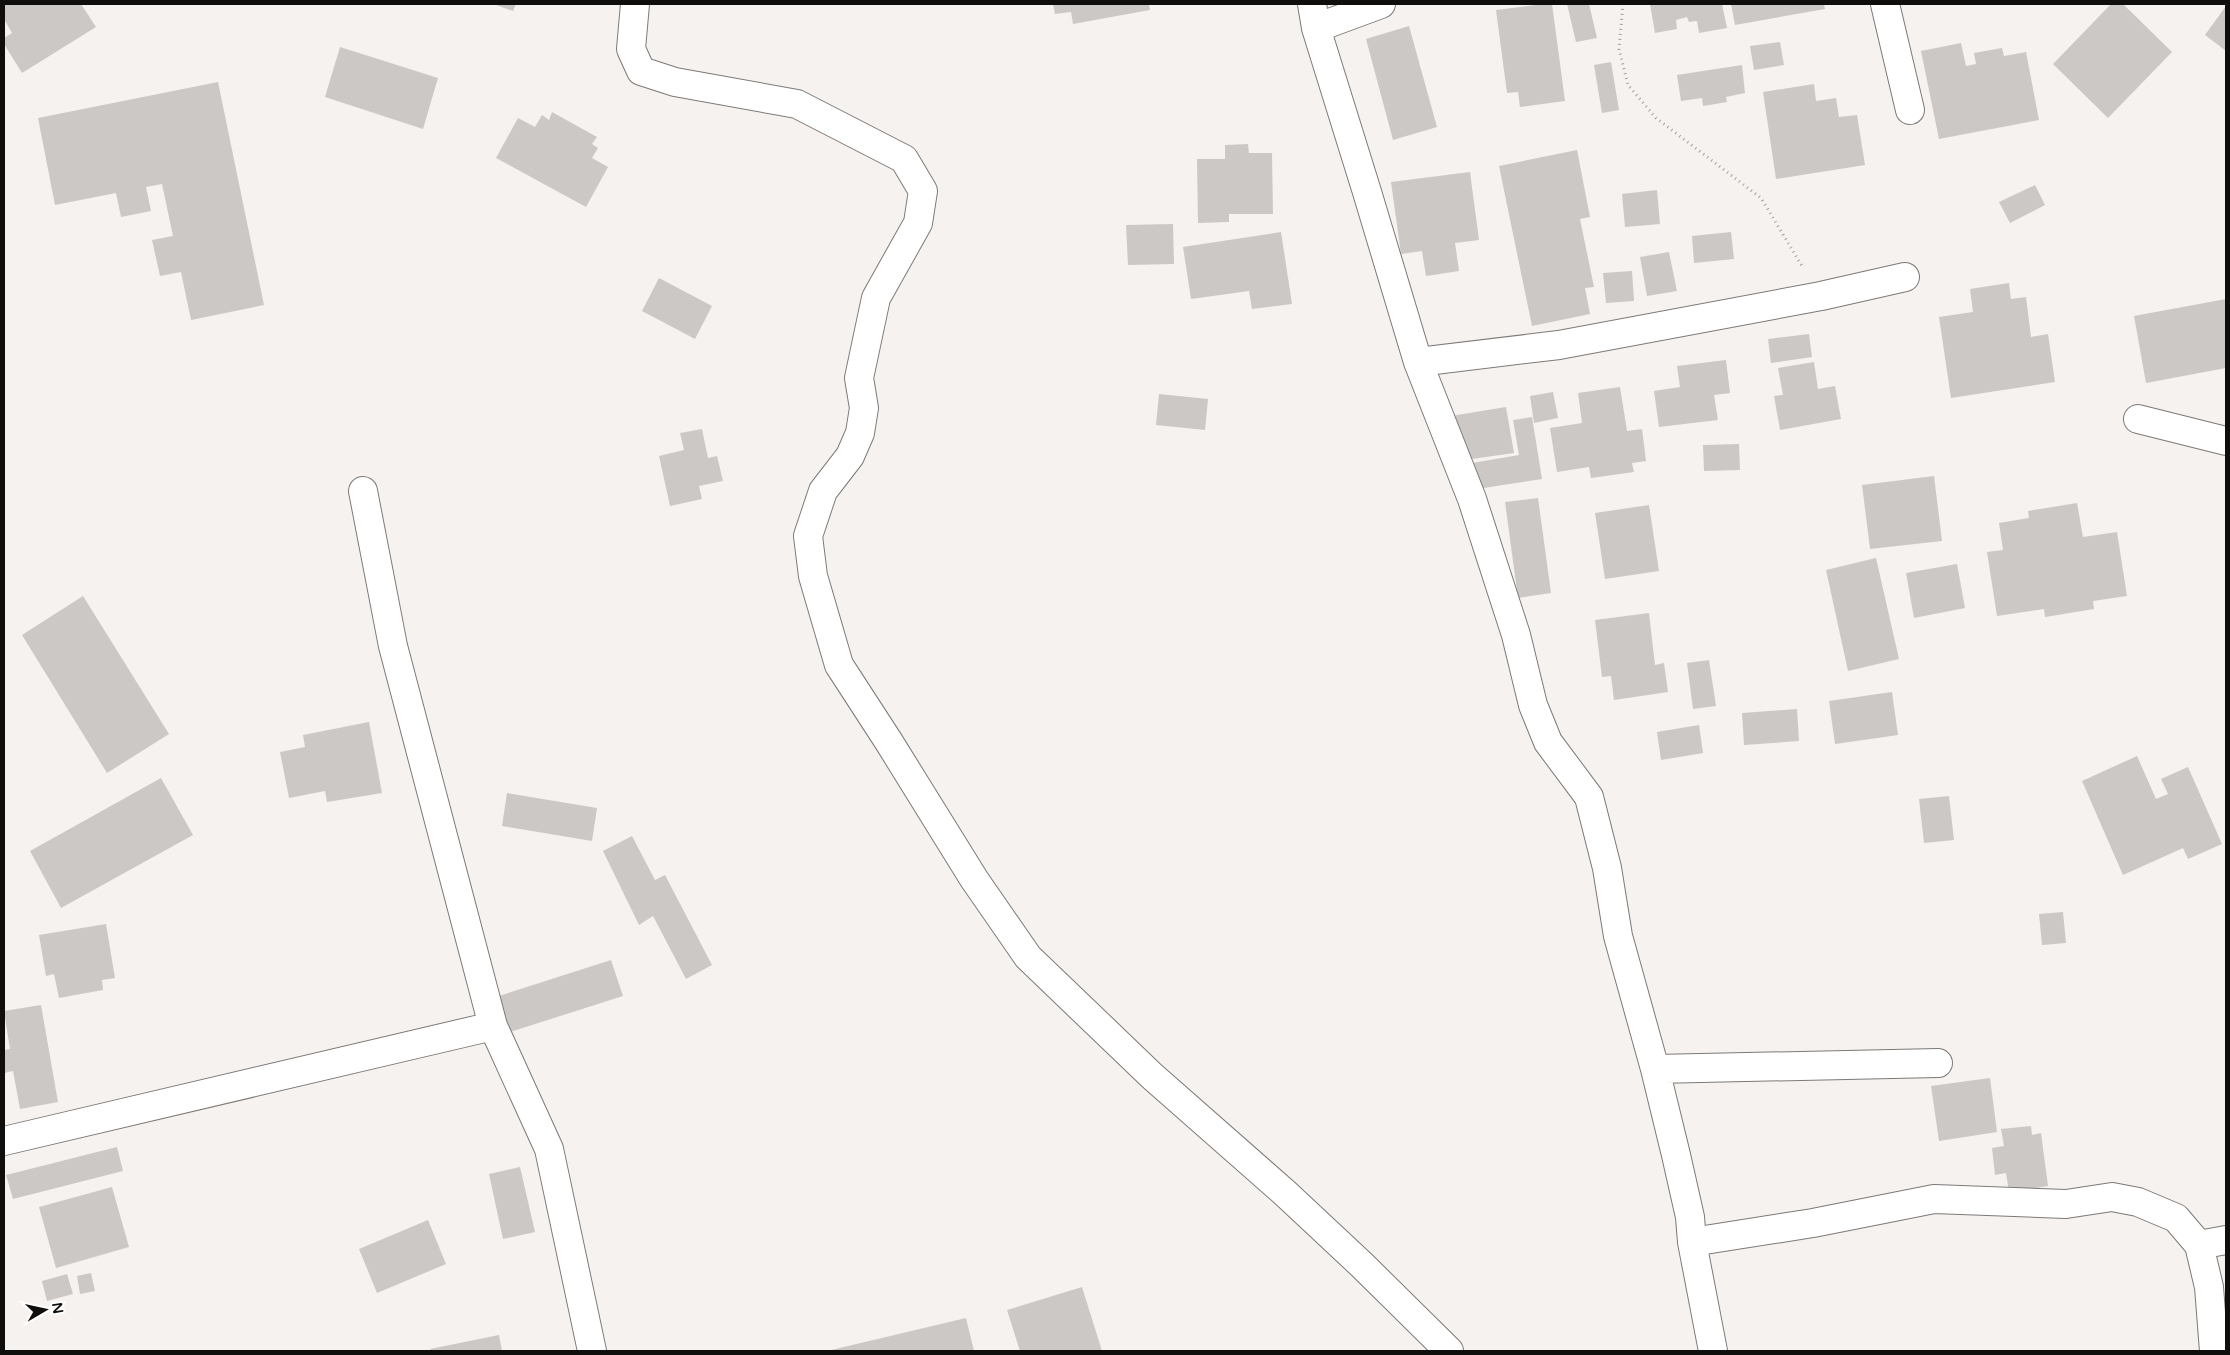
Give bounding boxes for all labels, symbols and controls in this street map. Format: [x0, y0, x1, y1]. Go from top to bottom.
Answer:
north arrow [20, 1285, 70, 1335]
text: N [48, 1301, 67, 1315]

